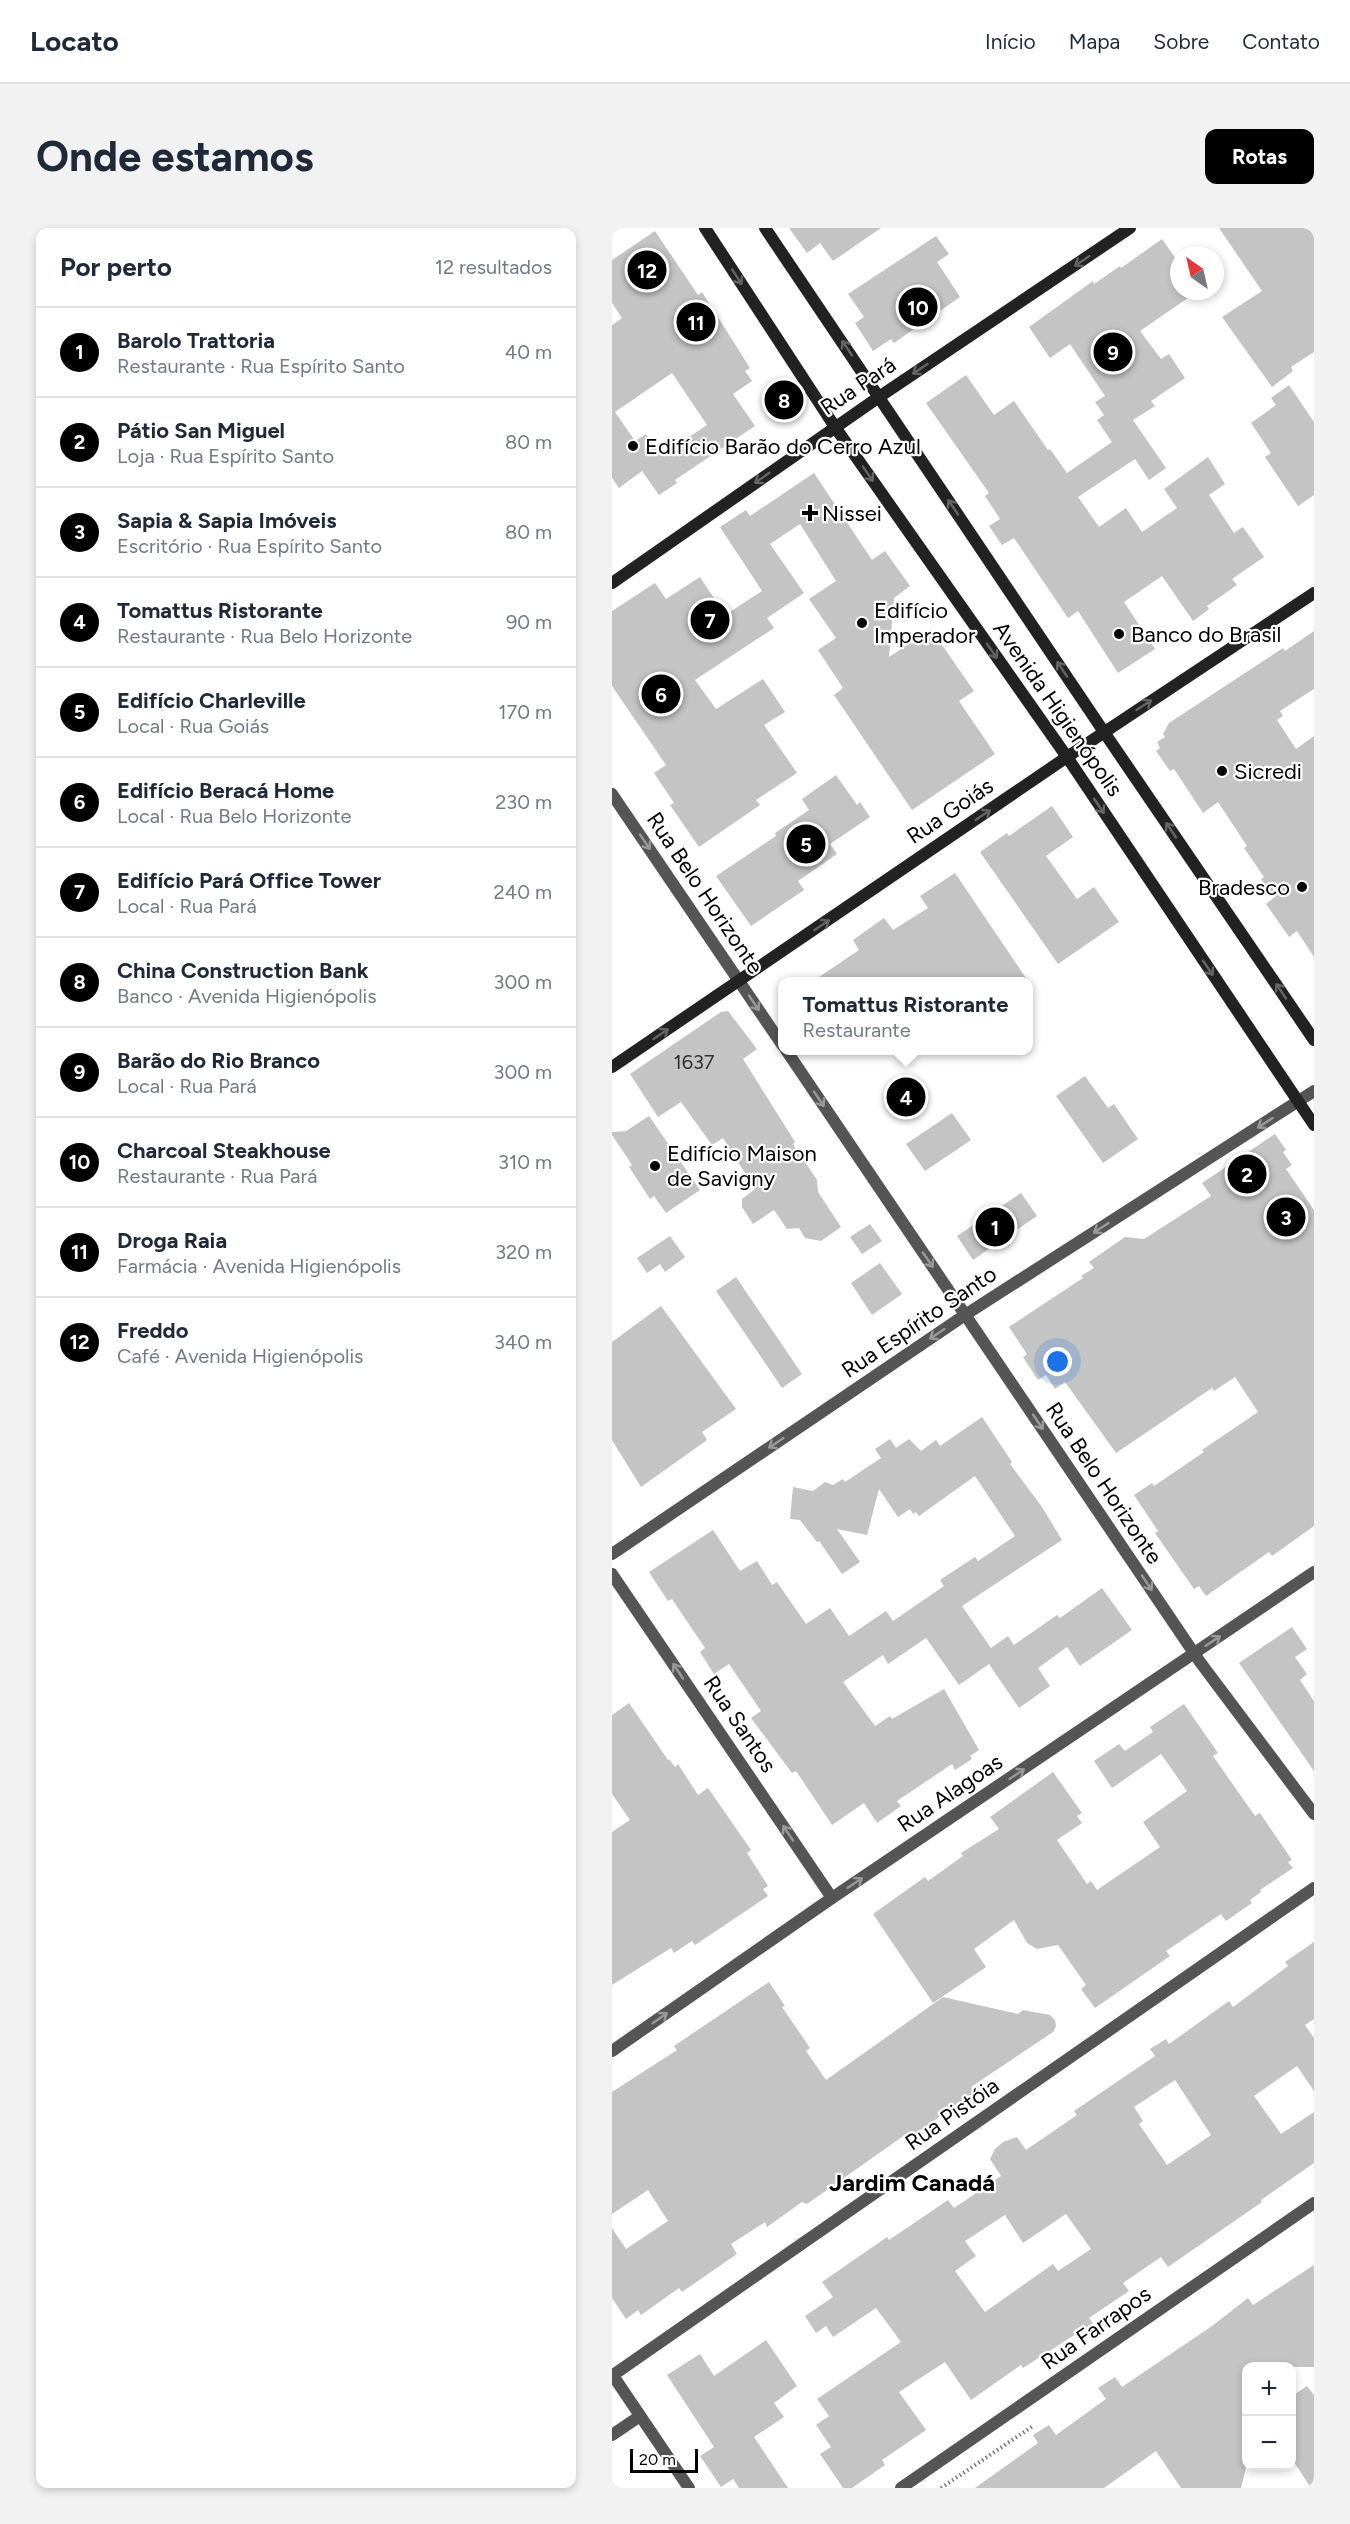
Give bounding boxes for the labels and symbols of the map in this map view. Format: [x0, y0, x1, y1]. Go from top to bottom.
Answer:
north arrow [1170, 246, 1224, 300]
pin: 12 [627, 248, 666, 292]
one-way arrow [1074, 255, 1091, 267]
one-way arrow [731, 268, 743, 285]
pin: 10 [898, 284, 938, 329]
pin: 11 [676, 300, 716, 344]
pin: 9 [1094, 330, 1132, 374]
one-way arrow [841, 341, 853, 357]
street label: Rua Pará [815, 351, 901, 421]
one-way arrow [912, 364, 929, 376]
pin: 8 [764, 378, 804, 423]
place label: Edifício Barão do Cerro Azul [645, 433, 921, 460]
marker: Edifício Barão do Cerro Azul [626, 439, 640, 453]
one-way arrow [862, 466, 874, 482]
one-way arrow [755, 472, 771, 484]
one-way arrow [947, 499, 959, 516]
place label: Nissei [822, 500, 882, 527]
marker: Nissei [803, 506, 817, 520]
place label: Edifício Imperador [874, 597, 976, 649]
pin: 7 [690, 598, 730, 642]
marker: Edifício Imperador [855, 616, 869, 630]
street label: Avenida Higienópolis [987, 616, 1129, 802]
place label: Banco do Brasil [1131, 621, 1281, 648]
marker: Banco do Brasil [1112, 627, 1126, 641]
one-way arrow [986, 642, 998, 658]
one-way arrow [1055, 661, 1067, 678]
pin: 6 [641, 672, 680, 716]
one-way arrow [1135, 699, 1152, 711]
place label: Sicredi [1234, 758, 1302, 785]
marker: Sicredi [1215, 764, 1229, 778]
street label: Rua Goiás [902, 772, 998, 850]
one-way arrow [1093, 797, 1106, 814]
street label: Rua Belo Horizonte [641, 807, 769, 979]
one-way arrow [974, 809, 990, 821]
pin: 5 [786, 822, 826, 866]
one-way arrow [1165, 823, 1177, 839]
one-way arrow [639, 833, 651, 850]
place label: Bradesco [1198, 874, 1290, 901]
marker: Bradesco [1295, 880, 1309, 894]
one-way arrow [813, 919, 830, 931]
one-way arrow [1202, 959, 1214, 975]
one-way arrow [1275, 984, 1287, 1000]
one-way arrow [748, 995, 761, 1012]
one-way arrow [652, 1028, 669, 1041]
house number: 1637 [673, 1050, 715, 1074]
pin: 4 [886, 1074, 926, 1120]
one-way arrow [813, 1090, 825, 1107]
one-way arrow [1257, 1117, 1274, 1130]
place label: Edifício Maison de Savigny [667, 1140, 817, 1192]
pin: 2 [1228, 1152, 1266, 1196]
marker: Edifício Maison de Savigny [648, 1159, 662, 1173]
pin: 3 [1266, 1194, 1306, 1240]
pin: 1 [976, 1204, 1015, 1250]
one-way arrow [1093, 1223, 1110, 1235]
one-way arrow [922, 1252, 934, 1268]
street label: Rua Espírito Santo [836, 1260, 1002, 1384]
one-way arrow [930, 1328, 946, 1340]
your location [1043, 1347, 1072, 1376]
street label: Rua Belo Horizonte [1040, 1397, 1168, 1569]
one-way arrow [1032, 1413, 1044, 1430]
one-way arrow [767, 1437, 784, 1450]
one-way arrow [1141, 1575, 1153, 1591]
one-way arrow [1204, 1635, 1221, 1647]
one-way arrow [672, 1664, 684, 1680]
street label: Rua Santos [698, 1670, 782, 1778]
street label: Rua Alagoas [892, 1748, 1008, 1838]
one-way arrow [1008, 1768, 1024, 1780]
one-way arrow [782, 1825, 794, 1841]
one-way arrow [846, 1877, 863, 1889]
one-way arrow [651, 2012, 668, 2024]
street label: Rua Pistóia [900, 2072, 1004, 2156]
district label: Jardim Canadá [829, 2168, 995, 2197]
street label: Rua Farrapos [1036, 2280, 1156, 2376]
scale bar [630, 2446, 698, 2474]

